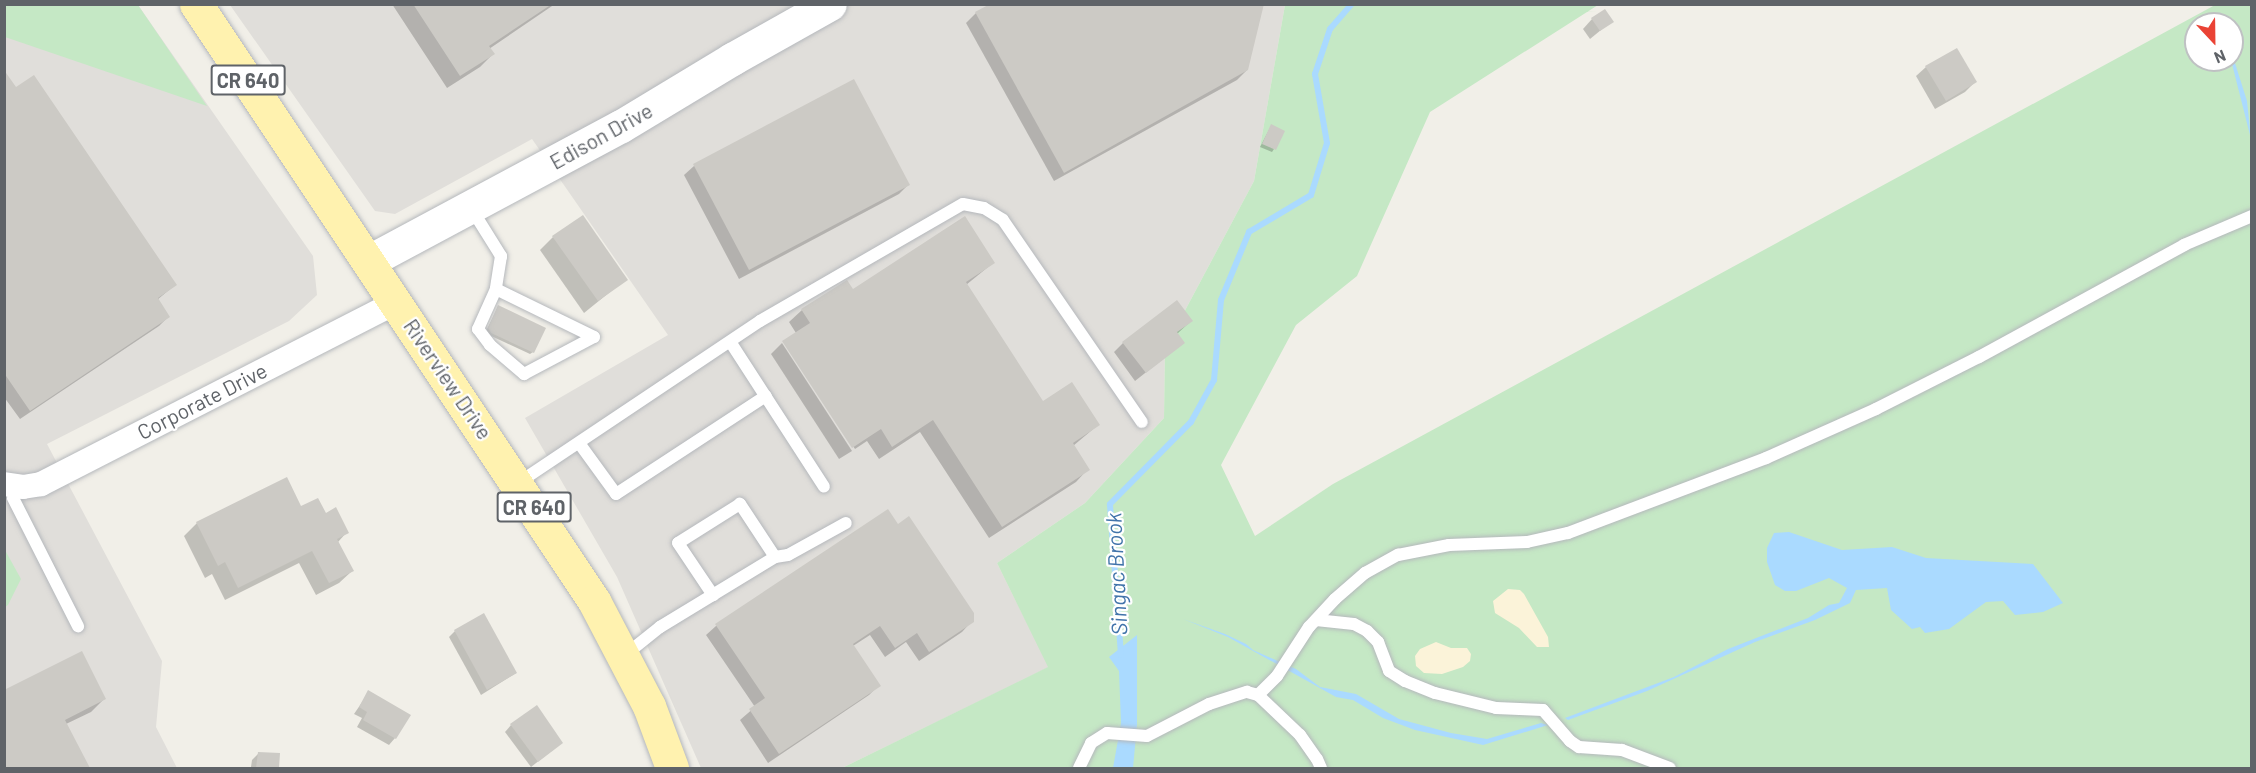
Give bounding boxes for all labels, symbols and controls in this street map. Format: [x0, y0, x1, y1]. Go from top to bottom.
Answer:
north arrow [2184, 12, 2244, 72]
text: N [2212, 46, 2229, 68]
road number: CR 640 [210, 63, 286, 97]
street label: Edison Drive [545, 97, 657, 175]
street label: Riverview Drive [399, 314, 497, 444]
street label: Corporate Drive [133, 357, 271, 445]
road number: CR 640 [496, 490, 572, 524]
water label: Singac Brook [1100, 512, 1132, 636]

